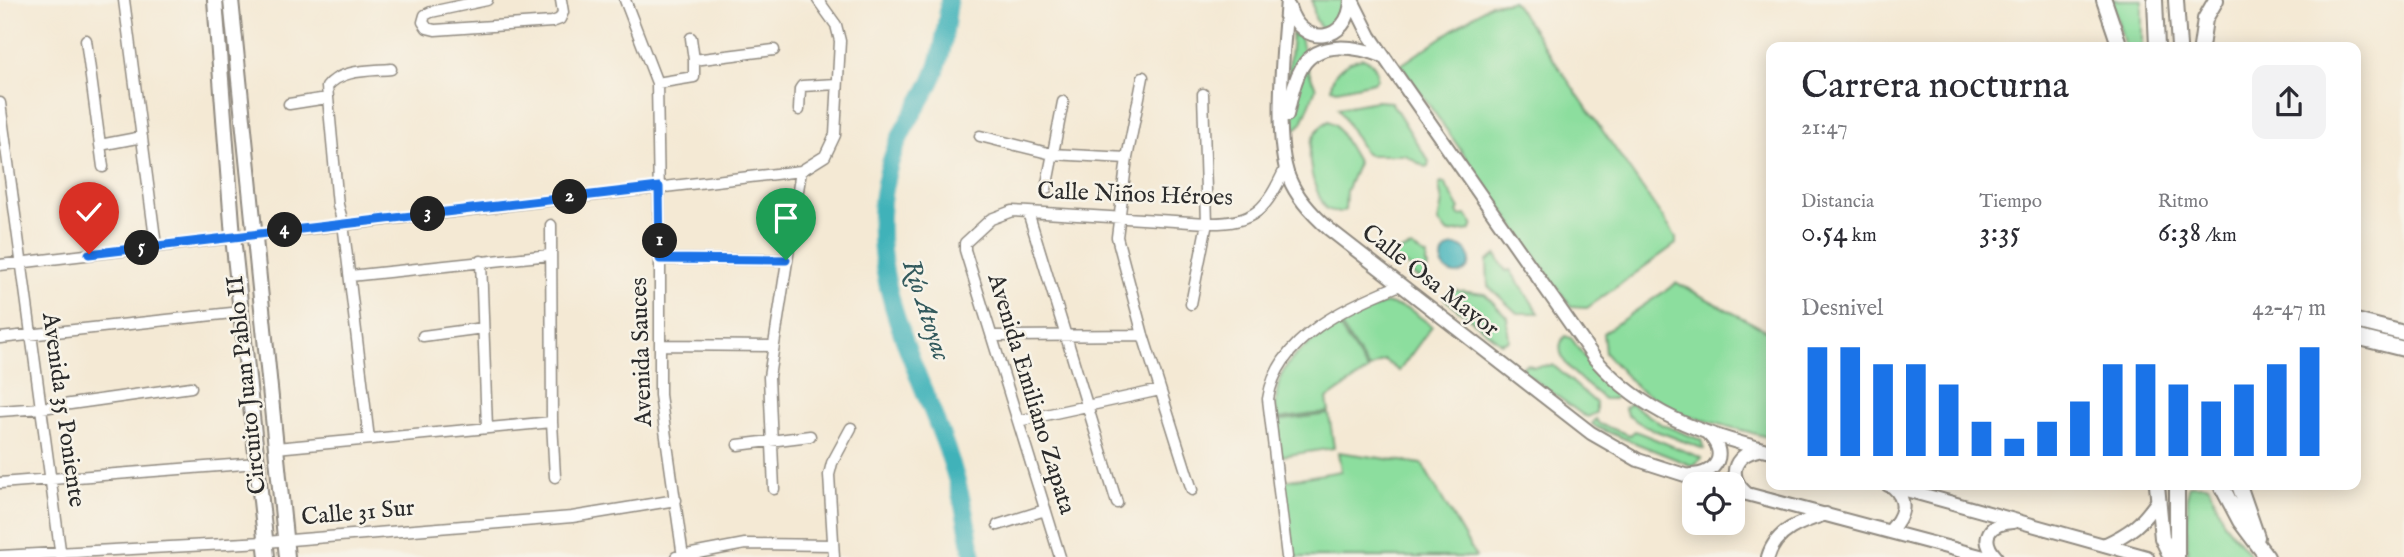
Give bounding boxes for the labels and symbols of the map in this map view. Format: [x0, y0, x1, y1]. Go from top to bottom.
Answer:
street label: Calle Niños Héroes [1037, 176, 1233, 214]
pin: 2 [552, 180, 588, 214]
pin [59, 182, 119, 254]
pin [756, 188, 816, 260]
pin: 3 [410, 196, 446, 232]
pin: 4 [268, 212, 302, 247]
street label: Calle Osa Mayor [1355, 218, 1505, 345]
pin: 1 [642, 224, 678, 258]
pin: 5 [124, 230, 160, 266]
water label: Río Atoyac [894, 255, 958, 366]
street label: Avenida Emiliano Zapata [979, 269, 1083, 519]
street label: Circuito Juan Pablo II [220, 274, 274, 496]
street label: Avenida Sauces [624, 277, 660, 428]
street label: Avenida 35 Poniente [34, 310, 92, 509]
street label: Calle 31 Sur [300, 493, 416, 533]

